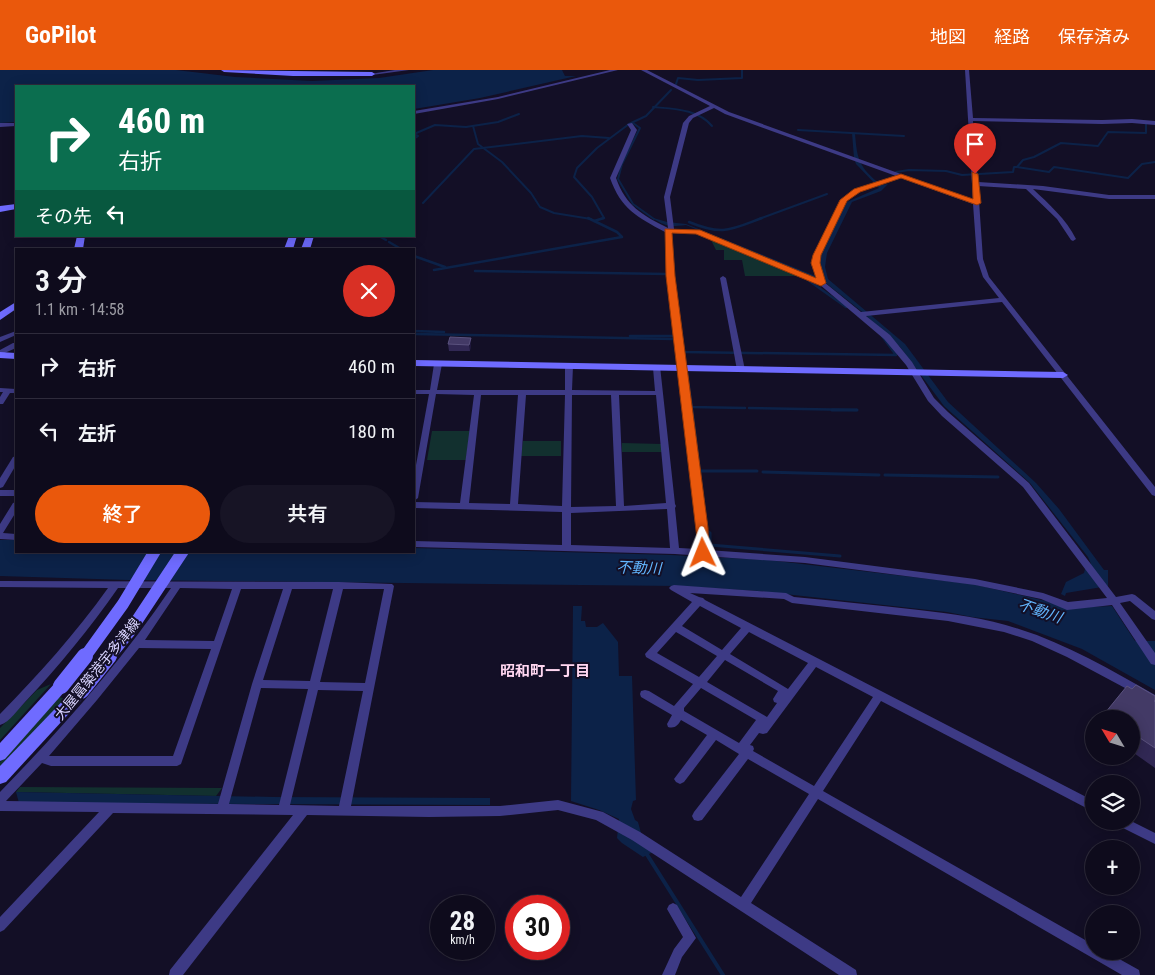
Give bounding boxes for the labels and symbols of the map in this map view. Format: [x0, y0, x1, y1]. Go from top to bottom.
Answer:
pin [954, 123, 996, 174]
position arrow [676, 526, 728, 578]
water label: 不動川 [616, 558, 664, 578]
water label: 不動川 [1016, 595, 1066, 627]
street label: 大屋冨築港宇多津線 [51, 615, 143, 723]
district label: 昭和町一丁目 [500, 662, 590, 680]
north arrow [1085, 710, 1140, 765]
speed limit sign: 30 [505, 895, 570, 960]

